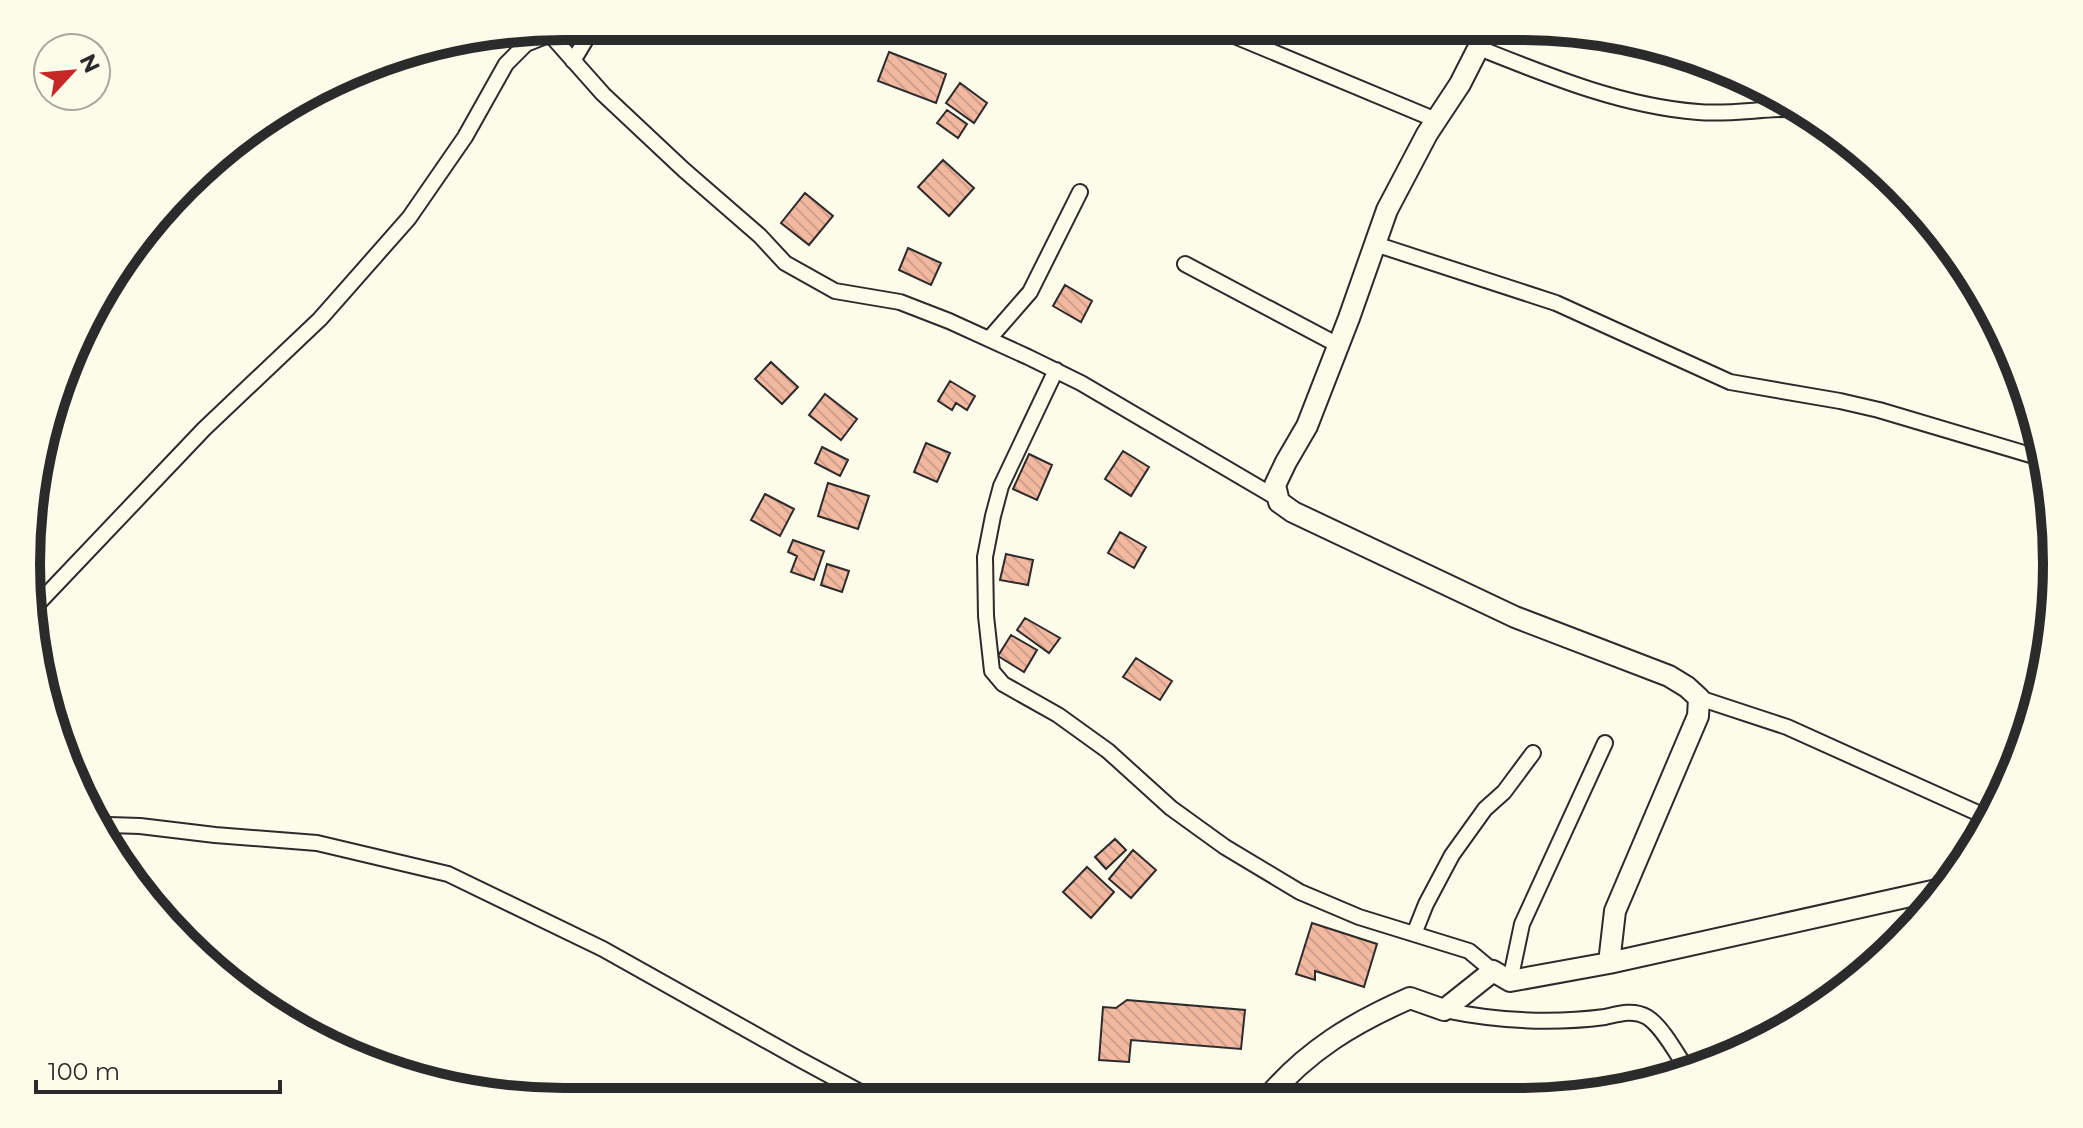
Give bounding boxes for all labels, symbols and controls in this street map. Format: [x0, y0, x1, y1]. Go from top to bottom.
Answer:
north arrow [32, 32, 112, 112]
text: N [73, 50, 106, 77]
scale bar [36, 1044, 280, 1094]
text: 100 m [48, 1057, 120, 1086]

